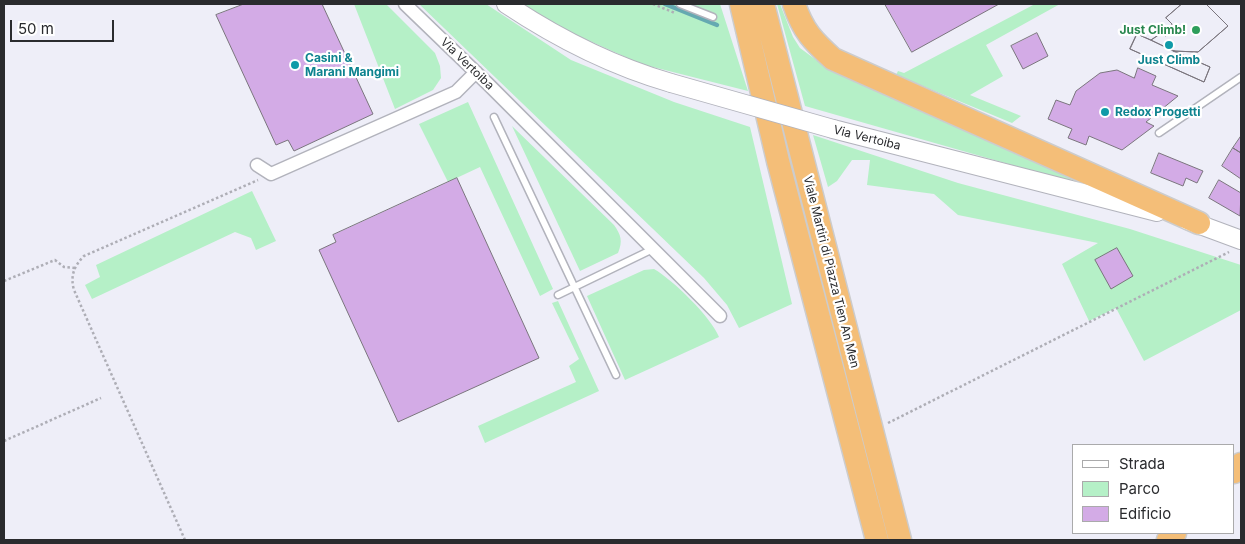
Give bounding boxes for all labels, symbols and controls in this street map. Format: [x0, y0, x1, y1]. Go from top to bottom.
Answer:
scale bar [12, 10, 116, 42]
text: 50 m [18, 19, 54, 38]
place label: Just Climb! [1120, 23, 1186, 37]
marker: Just Climb! [1190, 24, 1202, 36]
street label: Via Vertoiba [437, 35, 497, 93]
marker: Just Climb [1163, 39, 1175, 51]
place label: Casini & Marani Mangimi [305, 51, 399, 79]
place label: Just Climb [1138, 53, 1200, 67]
marker: Casini & Marani Mangimi [289, 59, 301, 71]
place label: Redox Progetti [1115, 105, 1200, 119]
marker: Redox Progetti [1099, 106, 1111, 118]
street label: Via Vertoiba [832, 123, 902, 153]
street label: Viale Martiri di Piazza Tien An Men [800, 174, 862, 370]
legend [1072, 444, 1235, 534]
text: Strada [1119, 454, 1165, 473]
text: Parco [1119, 479, 1160, 498]
text: Edificio [1119, 504, 1171, 523]

